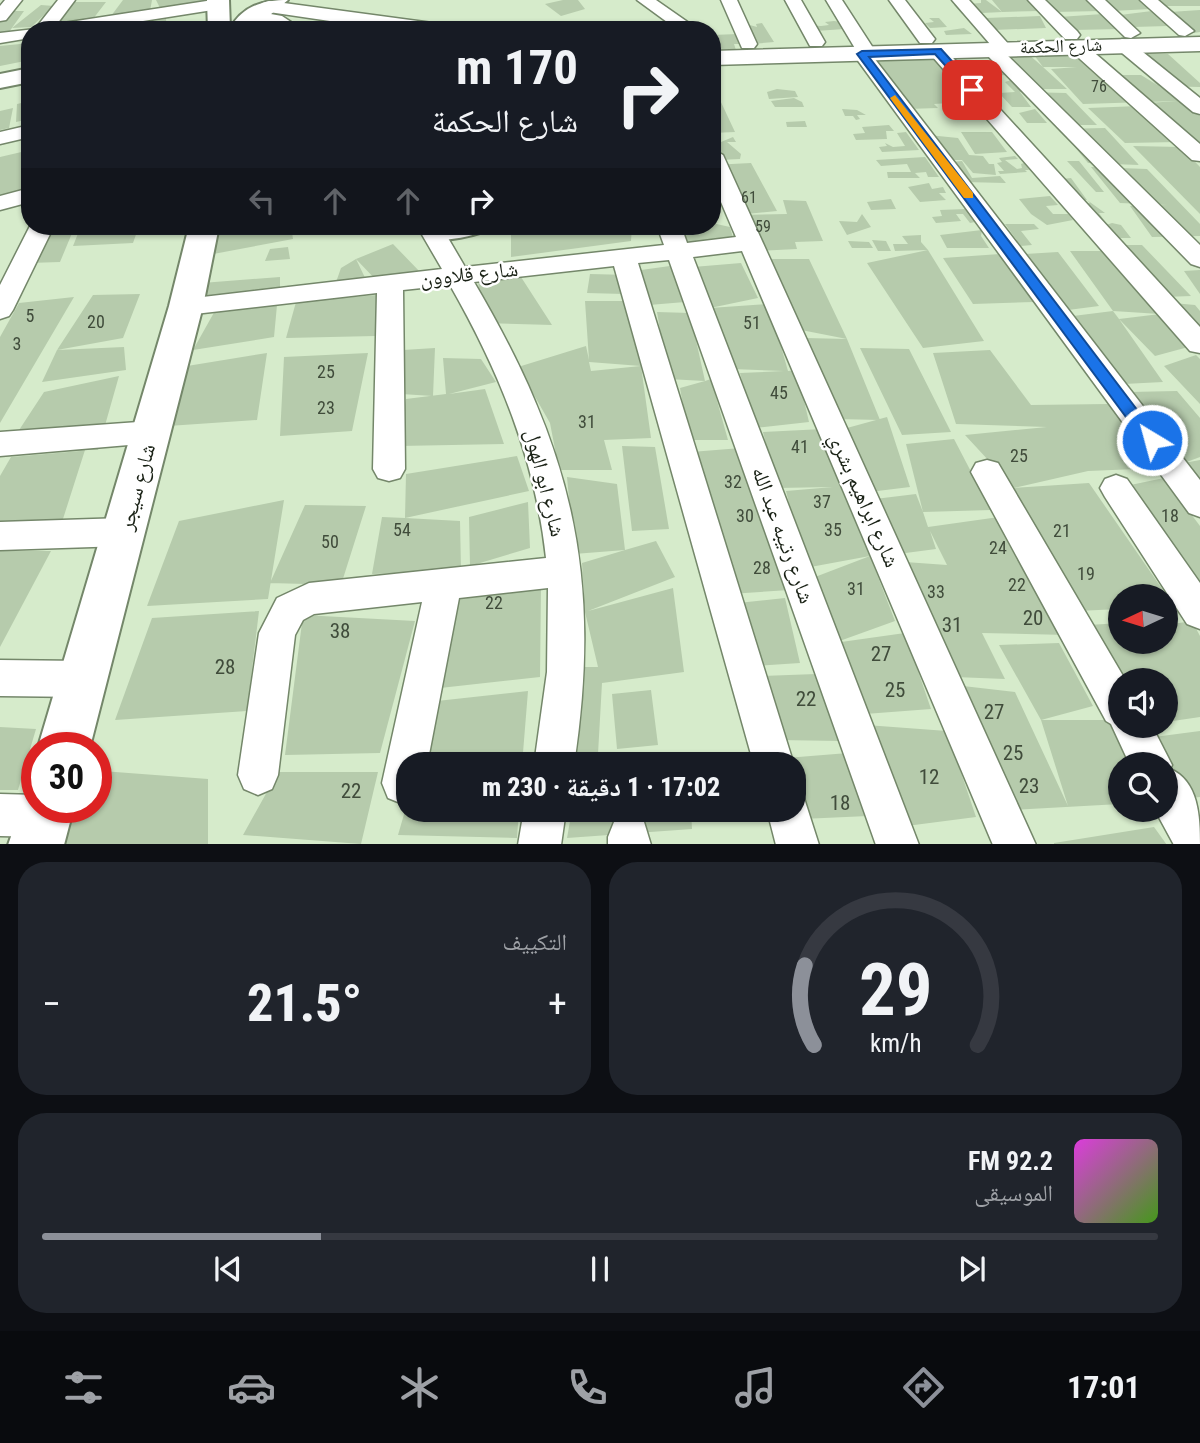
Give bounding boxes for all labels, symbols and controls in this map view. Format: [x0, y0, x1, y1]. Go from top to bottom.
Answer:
street label: شارع الحكمة [1020, 34, 1102, 58]
text: 170 m [456, 39, 578, 96]
icon: right [602, 49, 693, 140]
pin [942, 60, 1002, 120]
icon: arrive [953, 71, 991, 109]
house number: 76 [1091, 77, 1107, 96]
text: شارع الحكمة [432, 102, 578, 140]
icon: left [243, 182, 281, 220]
icon: ahead [316, 182, 354, 220]
icon: ahead [389, 182, 427, 220]
icon: right [462, 182, 500, 220]
house number: 61 [741, 188, 757, 207]
house number: 59 [755, 217, 771, 236]
street label: شارع قلاوون [419, 257, 519, 292]
house number: 5 [26, 305, 35, 326]
house number: 20 [87, 311, 105, 332]
house number: 51 [743, 312, 761, 333]
house number: 3 [13, 333, 21, 354]
house number: 25 [317, 361, 335, 382]
house number: 45 [770, 382, 788, 403]
house number: 23 [317, 397, 335, 418]
position arrow [1115, 403, 1189, 477]
house number: 31 [578, 411, 596, 432]
street label: شارع ابو الهول [519, 427, 570, 539]
street label: شارع ابراهيم بشري [820, 429, 904, 573]
house number: 41 [791, 436, 809, 457]
street label: شارع سيجر [114, 441, 161, 534]
house number: 25 [1010, 445, 1028, 466]
street label: شارع رتيبه عبد الله [746, 463, 819, 607]
house number: 32 [724, 471, 742, 492]
house number: 37 [813, 491, 831, 512]
house number: 30 [736, 505, 754, 526]
house number: 18 [1161, 505, 1179, 526]
house number: 54 [393, 519, 411, 540]
house number: 35 [824, 519, 842, 540]
house number: 21 [1053, 520, 1071, 541]
house number: 50 [321, 531, 339, 552]
house number: 24 [989, 537, 1007, 558]
house number: 28 [753, 557, 771, 578]
house number: 19 [1077, 563, 1095, 584]
house number: 22 [1008, 574, 1026, 595]
house number: 31 [847, 578, 865, 599]
house number: 33 [927, 581, 945, 602]
north arrow [1108, 584, 1178, 654]
map controls [1108, 584, 1178, 822]
house number: 22 [485, 592, 503, 613]
house number: 20 [1023, 606, 1043, 630]
house number: 31 [942, 613, 962, 637]
house number: 38 [330, 619, 350, 643]
house number: 27 [871, 642, 891, 666]
house number: 28 [215, 655, 235, 679]
button: sound [1108, 668, 1178, 738]
house number: 25 [885, 678, 905, 702]
house number: 22 [796, 687, 816, 711]
house number: 27 [984, 700, 1004, 724]
speed limit sign: 30 [21, 732, 112, 823]
house number: 25 [1003, 741, 1023, 765]
button: search [1108, 752, 1178, 822]
house number: 12 [919, 765, 939, 789]
text: 17:02 · 1 دقيقة · 230 m [482, 772, 720, 802]
house number: 23 [1019, 774, 1039, 798]
house number: 22 [341, 779, 361, 803]
house number: 18 [830, 791, 850, 815]
text: التكييف [502, 929, 567, 956]
text: 29 [859, 947, 932, 1033]
text: 21.5° [247, 973, 362, 1034]
text: − [42, 982, 61, 1026]
text: + [548, 982, 567, 1026]
text: km/h [870, 1028, 921, 1057]
text: 92.2 FM [968, 1146, 1053, 1176]
text: الموسيقى [974, 1180, 1053, 1207]
icon: previous [209, 1250, 247, 1288]
icon: pause [581, 1250, 619, 1288]
icon: next [953, 1250, 991, 1288]
icon: filters [59, 1363, 108, 1412]
icon: car [227, 1363, 276, 1412]
icon: climate [395, 1363, 444, 1412]
icon: phone [563, 1363, 612, 1412]
icon: music [731, 1363, 780, 1412]
icon: directions [899, 1363, 948, 1412]
text: 17:01 [1067, 1368, 1141, 1406]

